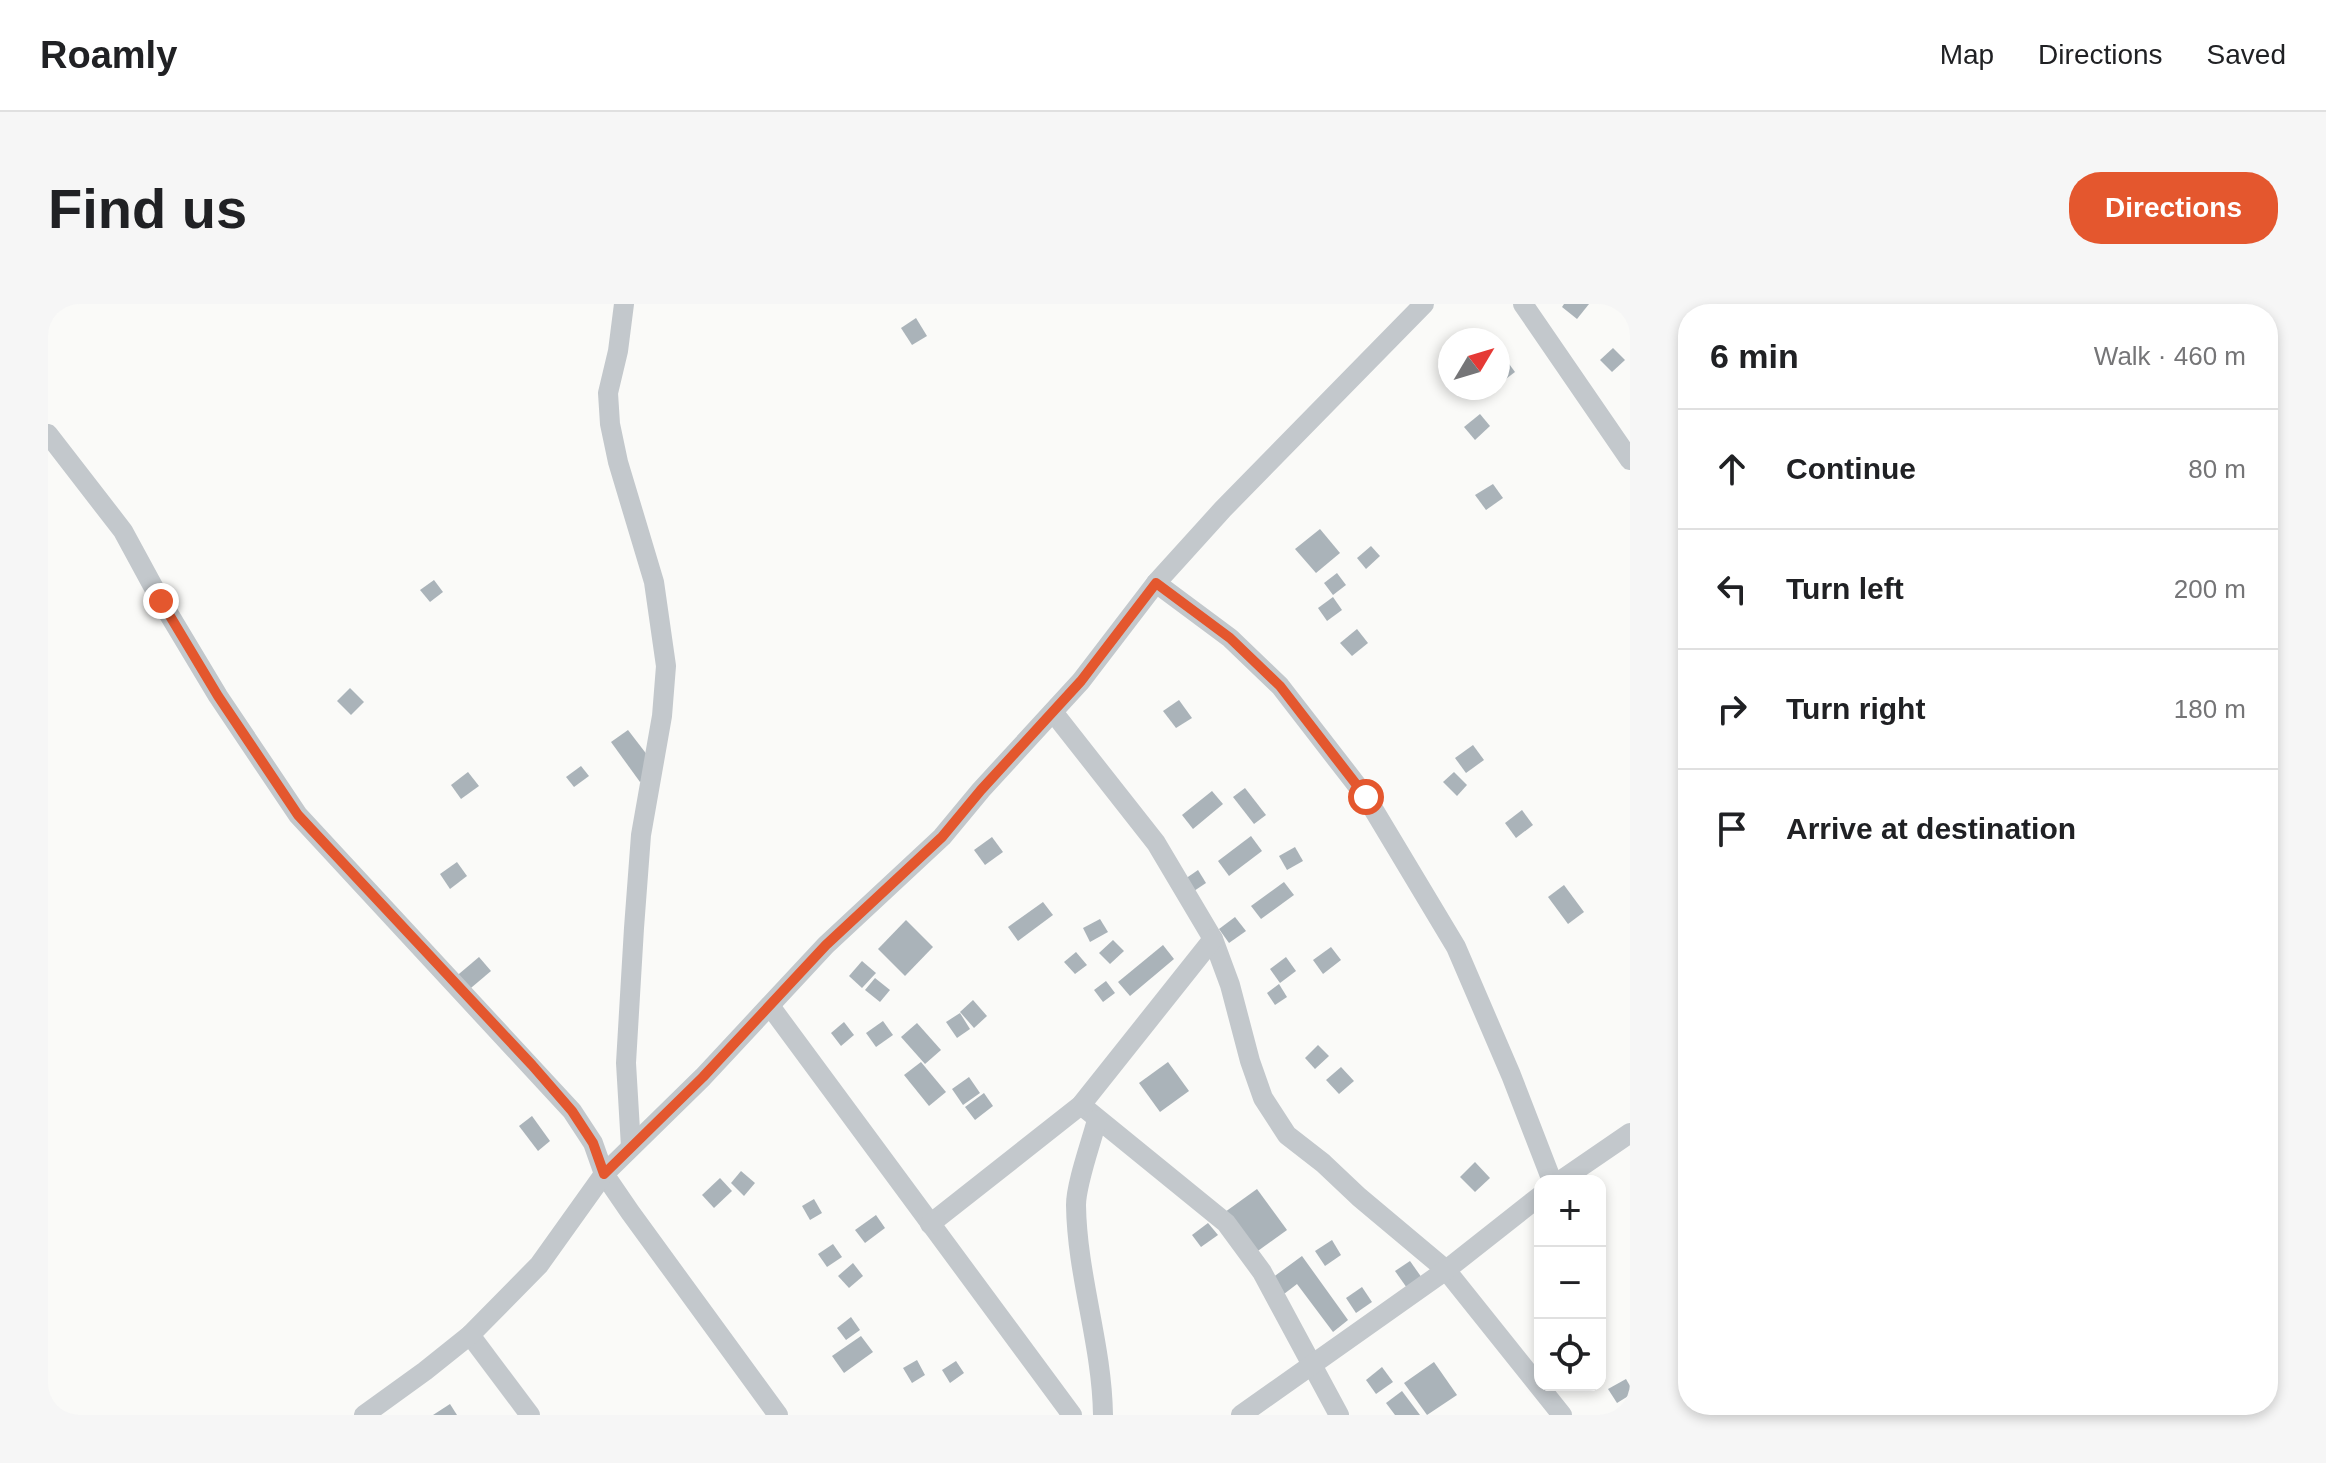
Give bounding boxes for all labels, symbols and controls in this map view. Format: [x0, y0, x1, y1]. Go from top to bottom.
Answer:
text: Roamly [40, 34, 177, 76]
text: Map [1940, 39, 1994, 70]
text: Directions [2038, 39, 2163, 70]
text: Saved [2207, 39, 2286, 70]
button: Directions [2069, 172, 2278, 244]
text: Find us [48, 177, 247, 240]
north arrow [1438, 328, 1510, 400]
text: 6 min [1710, 337, 1799, 375]
text: Walk · 460 m [2094, 341, 2246, 371]
icon: ahead [1710, 447, 1754, 491]
text: Continue [1786, 452, 1916, 485]
text: 80 m [2188, 454, 2246, 484]
icon: left [1710, 567, 1754, 611]
text: Turn left [1786, 572, 1904, 605]
text: 200 m [2174, 574, 2246, 604]
route end [143, 583, 179, 619]
icon: right [1710, 687, 1754, 731]
text: Turn right [1786, 692, 1925, 725]
text: 180 m [2174, 694, 2246, 724]
route start [1348, 779, 1384, 815]
icon: arrive [1710, 807, 1754, 851]
text: Arrive at destination [1786, 812, 2076, 845]
map controls [1534, 1175, 1606, 1391]
button: + [1534, 1175, 1606, 1247]
button: − [1534, 1247, 1606, 1319]
button: locate [1534, 1319, 1606, 1391]

